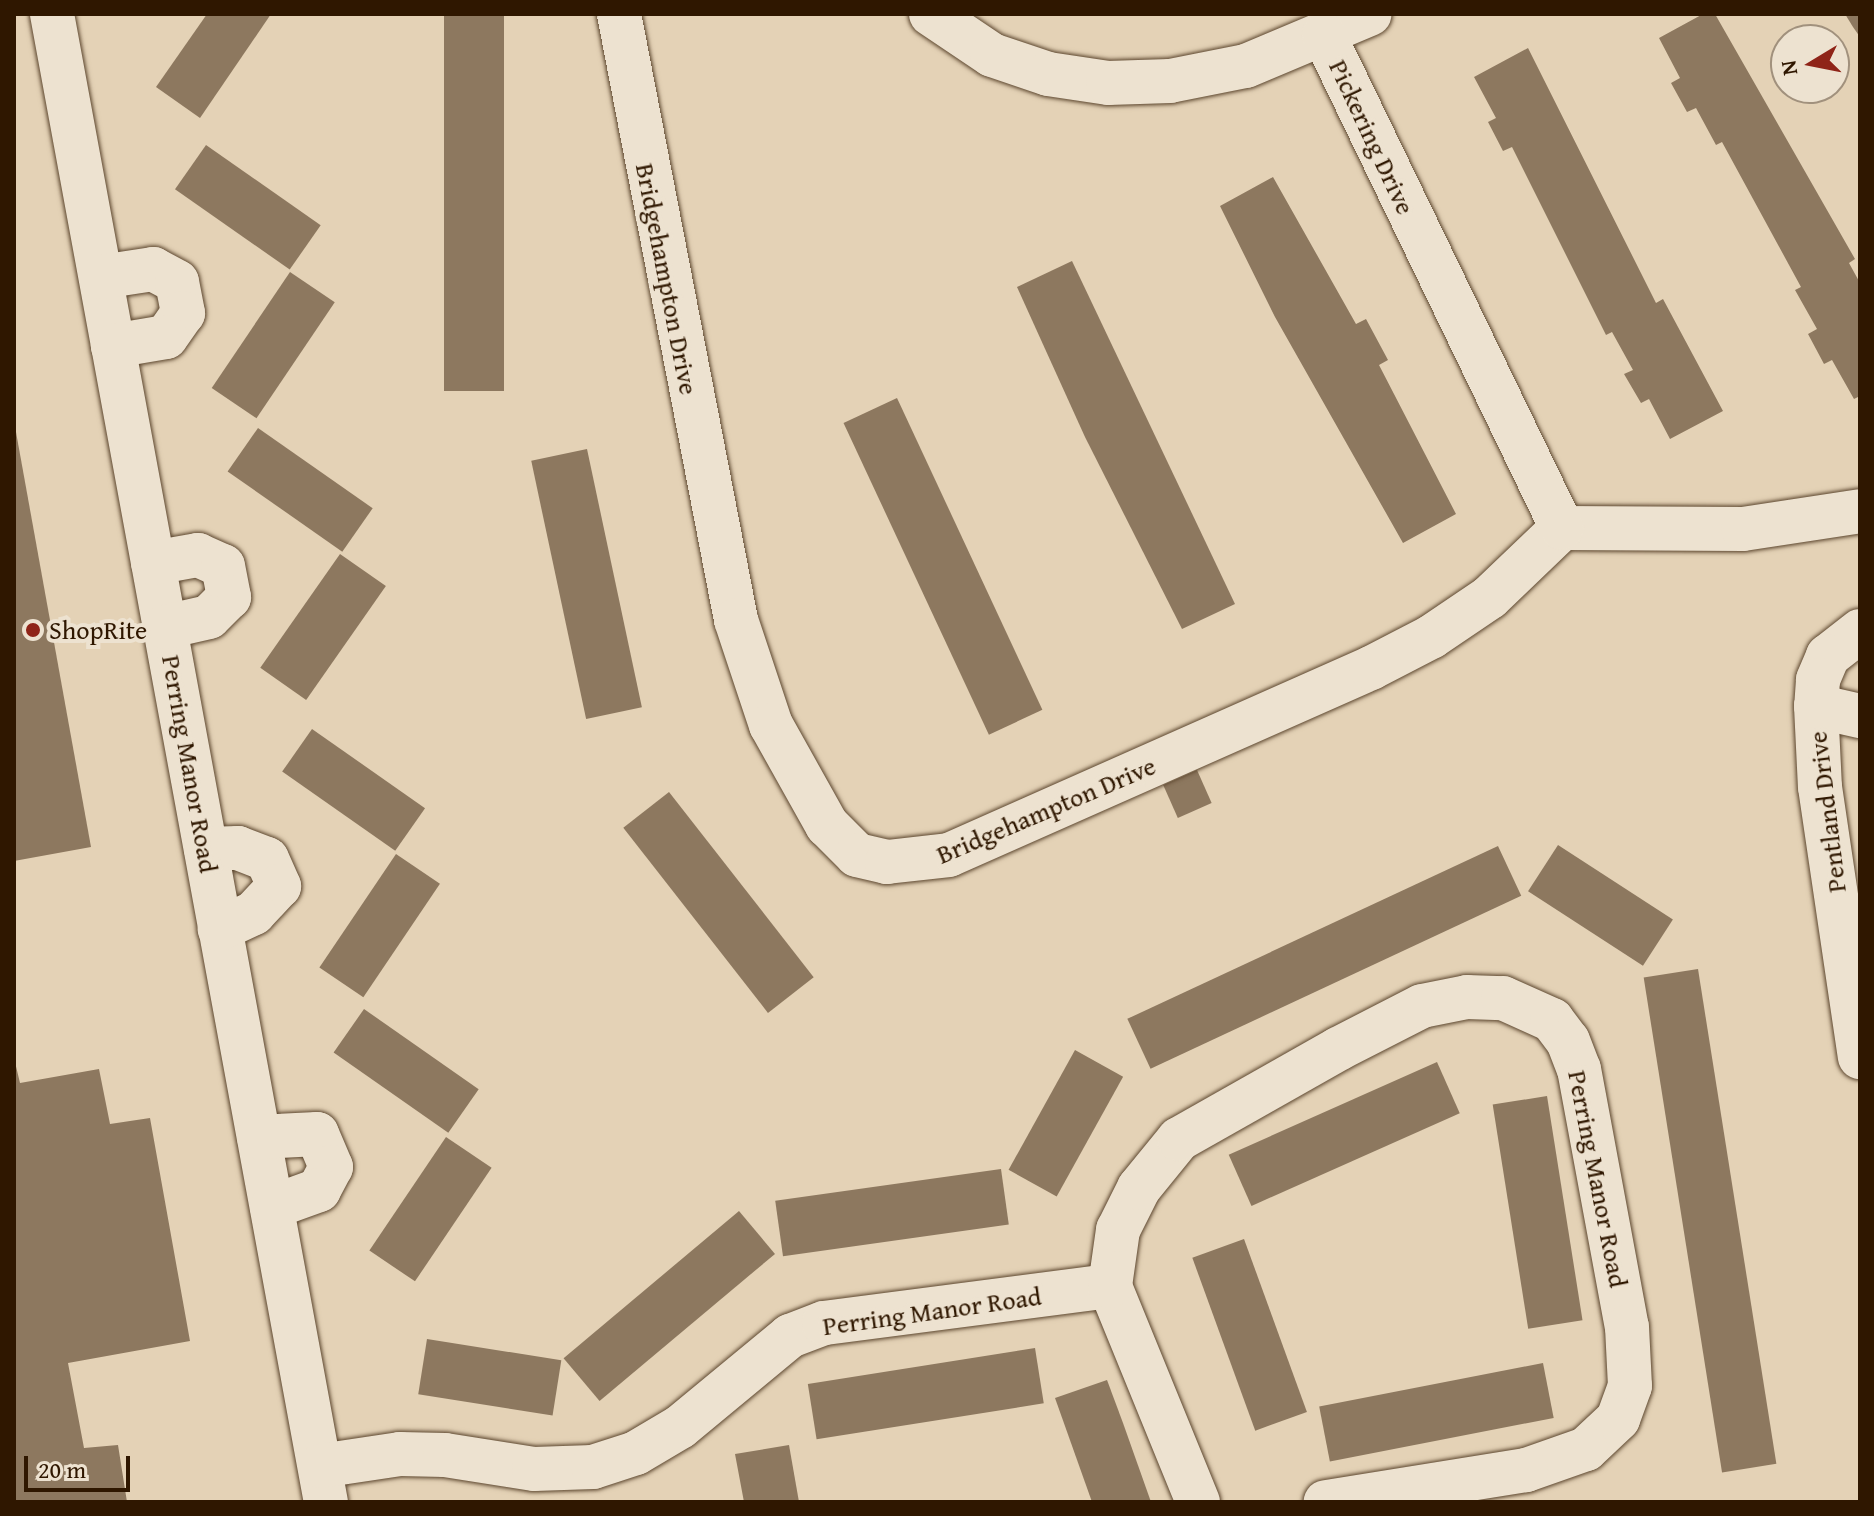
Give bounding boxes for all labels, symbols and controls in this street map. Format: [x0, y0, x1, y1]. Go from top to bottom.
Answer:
north arrow [1770, 24, 1850, 104]
street label: Pickering Drive [1323, 55, 1421, 219]
text: N [1771, 58, 1805, 78]
street label: Bridgehampton Drive [629, 161, 705, 397]
place label: ShopRite [49, 614, 147, 646]
marker: ShopRite [24, 621, 42, 639]
street label: Perring Manor Road [155, 653, 225, 875]
street label: Pentland Drive [1802, 730, 1852, 894]
street label: Bridgehampton Drive [932, 750, 1160, 870]
street label: Perring Manor Road [1562, 1068, 1634, 1290]
street label: Perring Manor Road [821, 1280, 1043, 1342]
scale bar [28, 1440, 134, 1490]
text: 20 m [38, 1452, 86, 1487]

